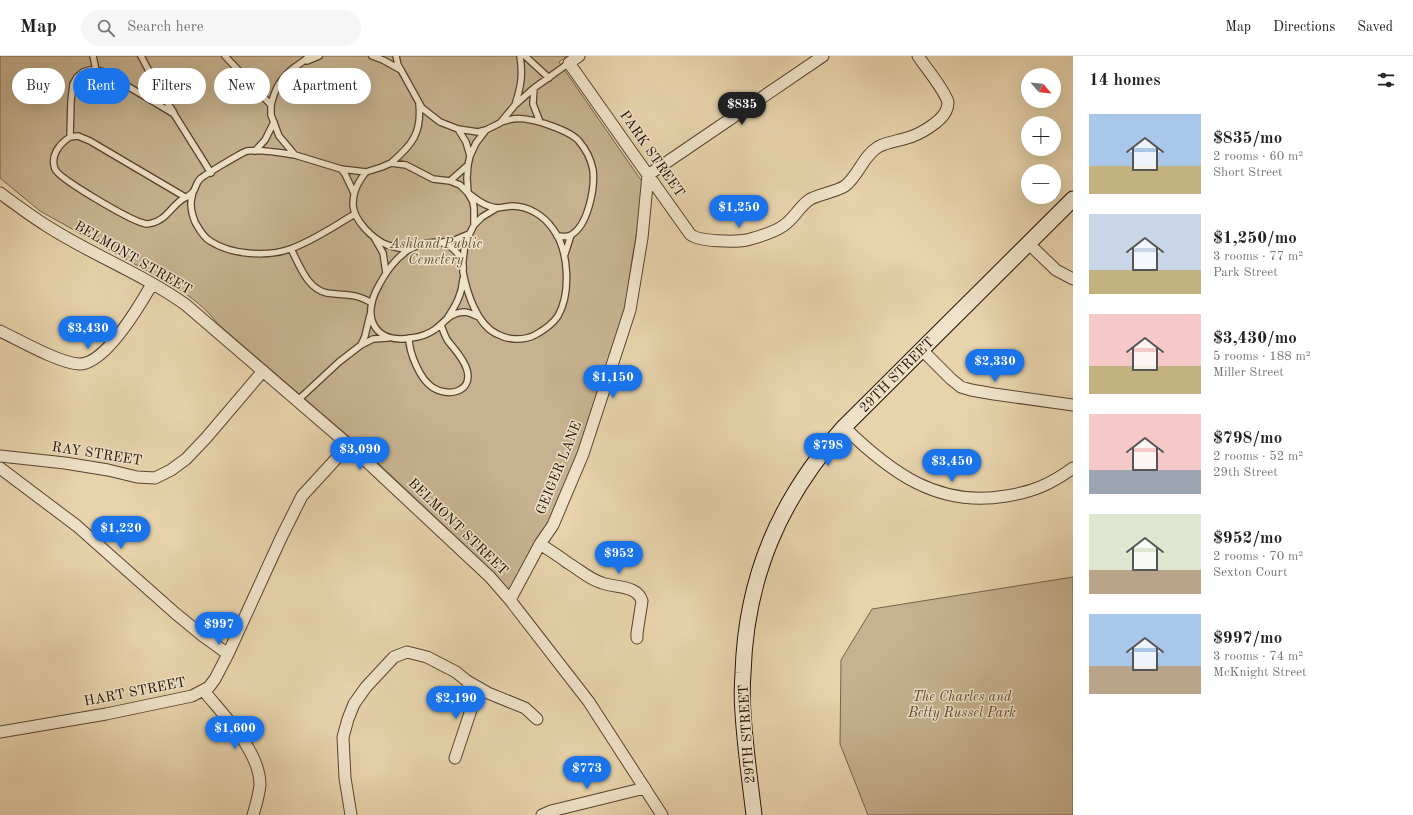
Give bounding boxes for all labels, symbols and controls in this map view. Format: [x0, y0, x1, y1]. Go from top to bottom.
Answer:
search box [81, 10, 361, 46]
icon: search [95, 17, 117, 39]
text: Map [20, 18, 57, 37]
text: Search here [127, 20, 204, 35]
text: Map [1225, 20, 1251, 34]
text: Directions [1273, 20, 1335, 34]
text: Saved [1357, 20, 1393, 34]
chip: Buy [12, 68, 65, 104]
chip: Rent [73, 68, 130, 104]
chip: Filters [138, 68, 206, 104]
chip: New [214, 68, 270, 104]
chip: Apartment [278, 68, 371, 104]
north arrow [1021, 68, 1061, 108]
map controls [1021, 68, 1061, 204]
icon: filters [1375, 69, 1397, 91]
text: 14 homes [1089, 72, 1161, 89]
pin: $835 [718, 92, 766, 126]
text: $835 [727, 98, 757, 111]
street label: PARK STREET [617, 108, 687, 200]
button: + [1021, 116, 1061, 156]
icon: home [1121, 130, 1169, 178]
text: $835/mo [1213, 130, 1282, 147]
text: 2 rooms · 60 m² [1213, 150, 1303, 163]
button: − [1021, 164, 1061, 204]
text: Short Street [1213, 166, 1283, 179]
pin: $1,250 [706, 195, 772, 229]
text: $1,250 [718, 201, 760, 214]
street label: BELMONT STREET [72, 219, 194, 297]
icon: home [1121, 230, 1169, 278]
text: $1,250/mo [1213, 230, 1297, 247]
park label: Ashland Public Cemetery [389, 237, 482, 268]
text: 3 rooms · 77 m² [1213, 250, 1303, 263]
text: Park Street [1213, 266, 1278, 279]
pin: $3,430 [55, 316, 121, 350]
text: $3,430 [67, 322, 109, 335]
icon: home [1121, 330, 1169, 378]
text: $3,430/mo [1213, 330, 1297, 347]
street label: 29TH STREET [857, 335, 937, 415]
pin: $2,330 [962, 349, 1028, 383]
text: 5 rooms · 188 m² [1213, 350, 1311, 363]
text: $2,330 [974, 355, 1016, 368]
pin: $1,150 [580, 365, 646, 399]
text: Miller Street [1213, 366, 1284, 379]
text: $1,150 [592, 371, 634, 384]
street label: GEIGER LANE [534, 419, 584, 517]
icon: home [1121, 430, 1169, 478]
text: $798/mo [1213, 430, 1282, 447]
pin: $798 [804, 433, 852, 467]
pin: $3,090 [327, 437, 393, 471]
text: $798 [813, 439, 843, 452]
street label: RAY STREET [51, 440, 143, 468]
text: $3,090 [339, 443, 381, 456]
pin: $3,450 [919, 449, 985, 483]
text: 2 rooms · 52 m² [1213, 450, 1303, 463]
text: $3,450 [931, 455, 973, 468]
text: 29th Street [1213, 466, 1278, 479]
street label: BELMONT STREET [405, 476, 511, 578]
pin: $1,220 [88, 516, 154, 550]
text: $1,220 [100, 522, 142, 535]
icon: home [1121, 530, 1169, 578]
text: $952/mo [1213, 530, 1282, 547]
pin: $952 [595, 541, 643, 575]
text: $952 [604, 547, 634, 560]
text: 2 rooms · 70 m² [1213, 550, 1303, 563]
text: Sexton Court [1213, 566, 1287, 579]
pin: $997 [195, 612, 243, 646]
text: $997 [204, 618, 234, 631]
icon: home [1121, 630, 1169, 678]
text: $997/mo [1213, 630, 1282, 647]
text: 3 rooms · 74 m² [1213, 650, 1303, 663]
text: McKnight Street [1213, 666, 1307, 679]
street label: HART STREET [83, 675, 187, 709]
street label: 29TH STREET [737, 684, 757, 784]
pin: $2,190 [423, 686, 489, 720]
park label: The Charles and Betty Russel Park [907, 690, 1016, 721]
text: $2,190 [435, 692, 477, 705]
pin: $1,600 [202, 716, 268, 750]
text: $1,600 [214, 722, 256, 735]
pin: $773 [563, 756, 611, 790]
text: $773 [572, 762, 602, 775]

